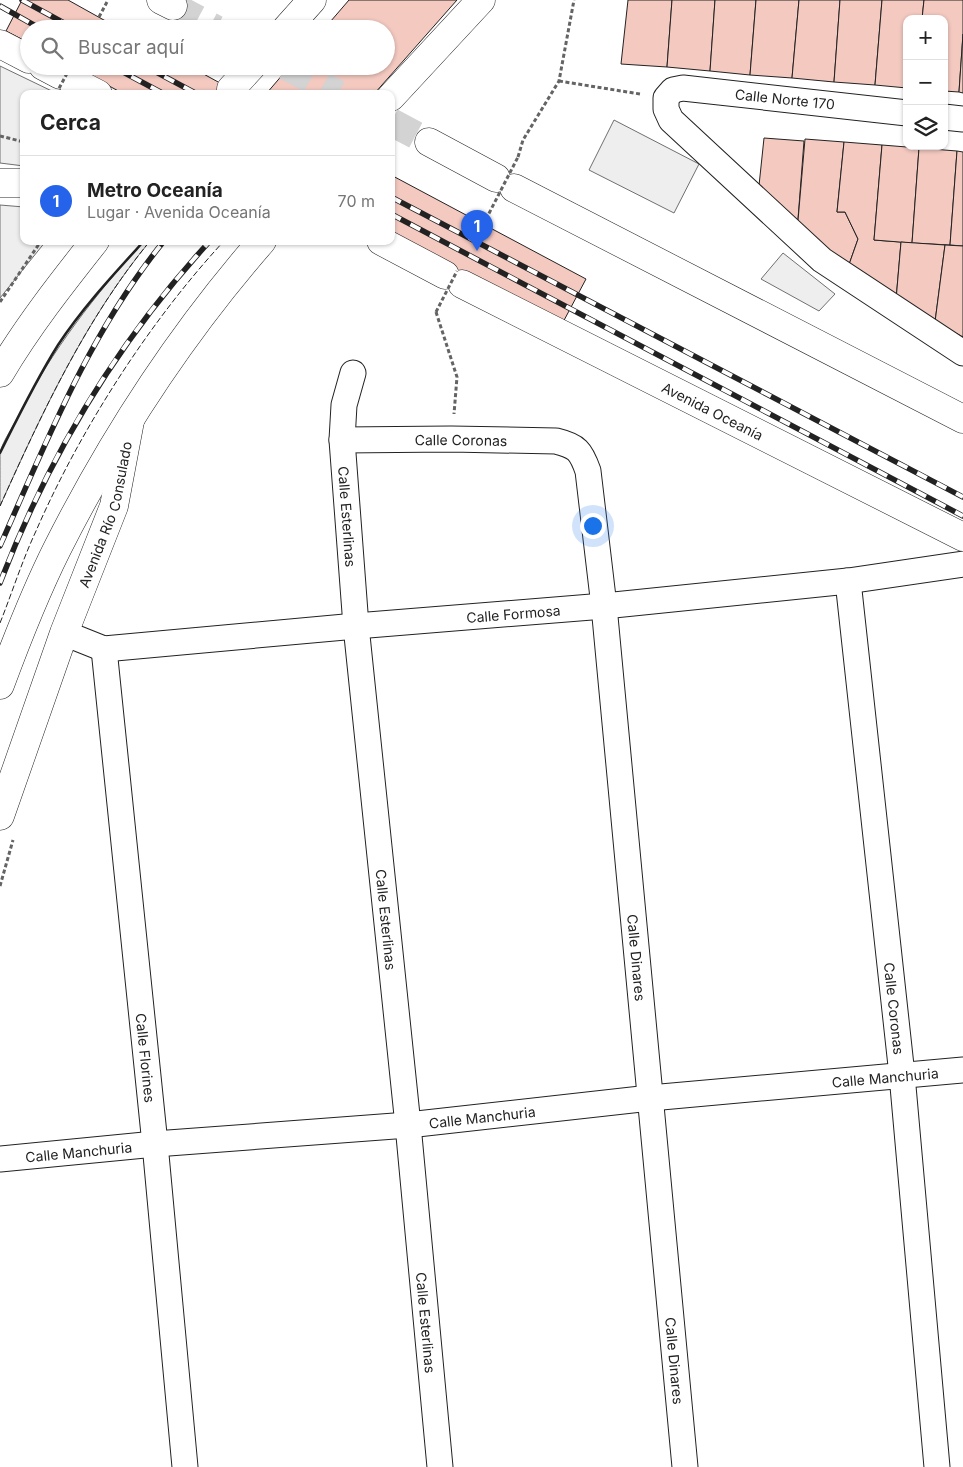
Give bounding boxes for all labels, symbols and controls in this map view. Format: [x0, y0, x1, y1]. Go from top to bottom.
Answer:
map controls [903, 15, 948, 150]
button: + [903, 15, 948, 60]
search box [20, 20, 395, 75]
icon: search [38, 34, 66, 62]
text: Buscar aquí [78, 36, 184, 59]
button: − [903, 60, 948, 105]
street label: Calle Norte 170 [734, 85, 836, 113]
button: layers [903, 105, 948, 150]
text: Cerca [40, 110, 101, 135]
text: Metro Oceanía [87, 179, 223, 202]
text: 1 [53, 191, 59, 211]
text: 70 m [338, 191, 375, 211]
text: Lugar · Avenida Oceanía [87, 202, 271, 222]
pin: 1 [461, 210, 493, 251]
street label: Avenida Oceanía [659, 378, 766, 443]
street label: Calle Coronas [415, 430, 507, 449]
street label: Avenida Río Consulado [74, 440, 135, 590]
street label: Calle Esterlinas [335, 465, 360, 568]
your location [580, 513, 606, 539]
street label: Calle Formosa [466, 601, 561, 626]
street label: Calle Esterlinas [373, 868, 400, 971]
street label: Calle Dinares [625, 913, 650, 1002]
street label: Calle Coronas [881, 961, 908, 1055]
street label: Calle Florines [133, 1012, 159, 1103]
street label: Calle Manchuria [831, 1064, 939, 1090]
street label: Calle Manchuria [428, 1102, 536, 1131]
street label: Calle Manchuria [24, 1138, 133, 1165]
street label: Calle Esterlinas [413, 1271, 440, 1374]
street label: Calle Dinares [662, 1317, 688, 1405]

